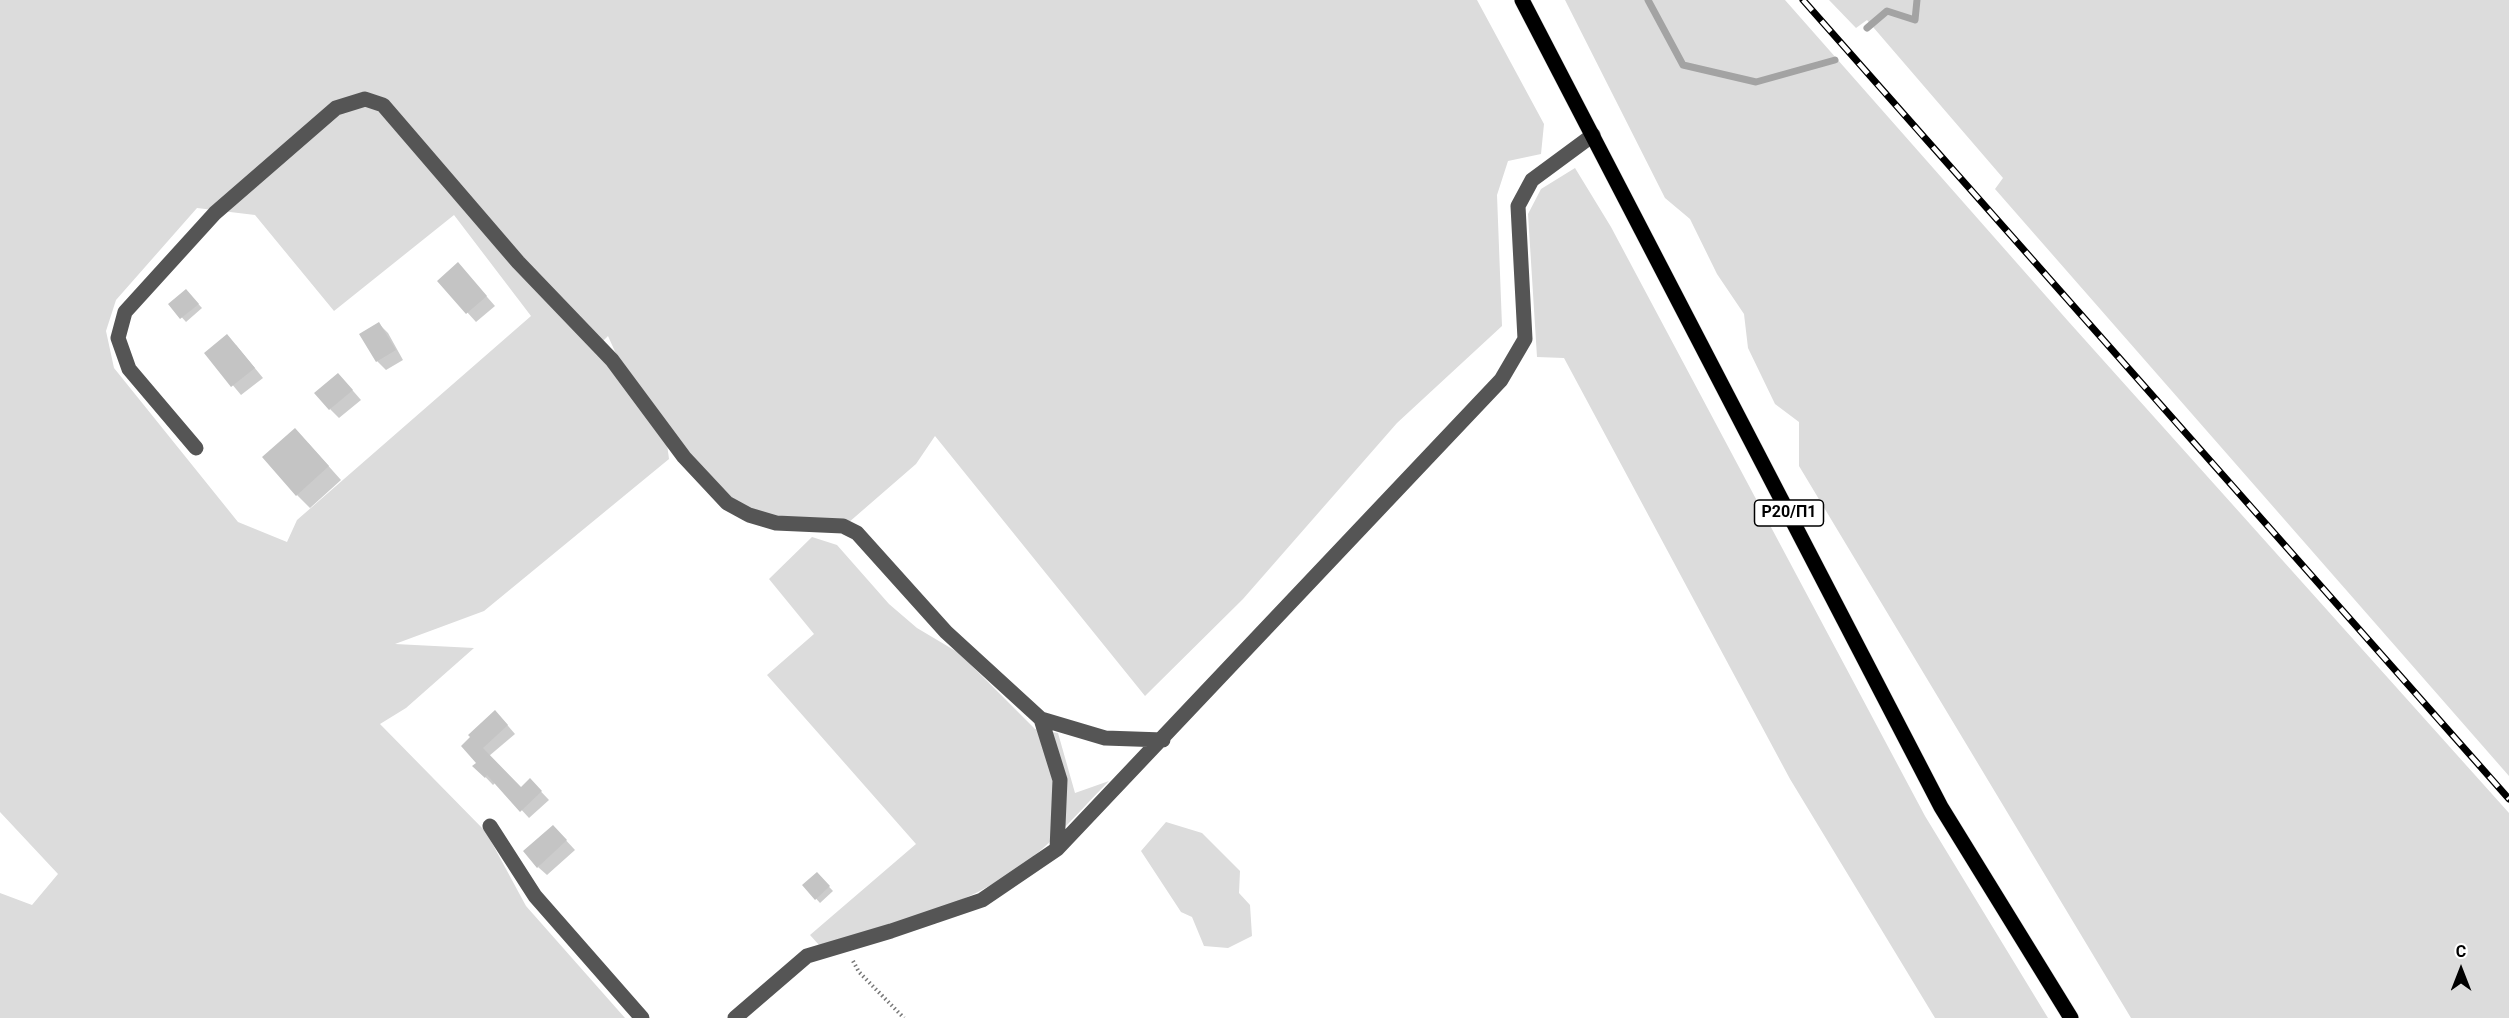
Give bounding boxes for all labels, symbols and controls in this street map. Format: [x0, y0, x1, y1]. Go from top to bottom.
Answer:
road number: Р20/П1 [1754, 500, 1824, 526]
north arrow [2431, 940, 2491, 1000]
text: С [2456, 942, 2466, 961]

